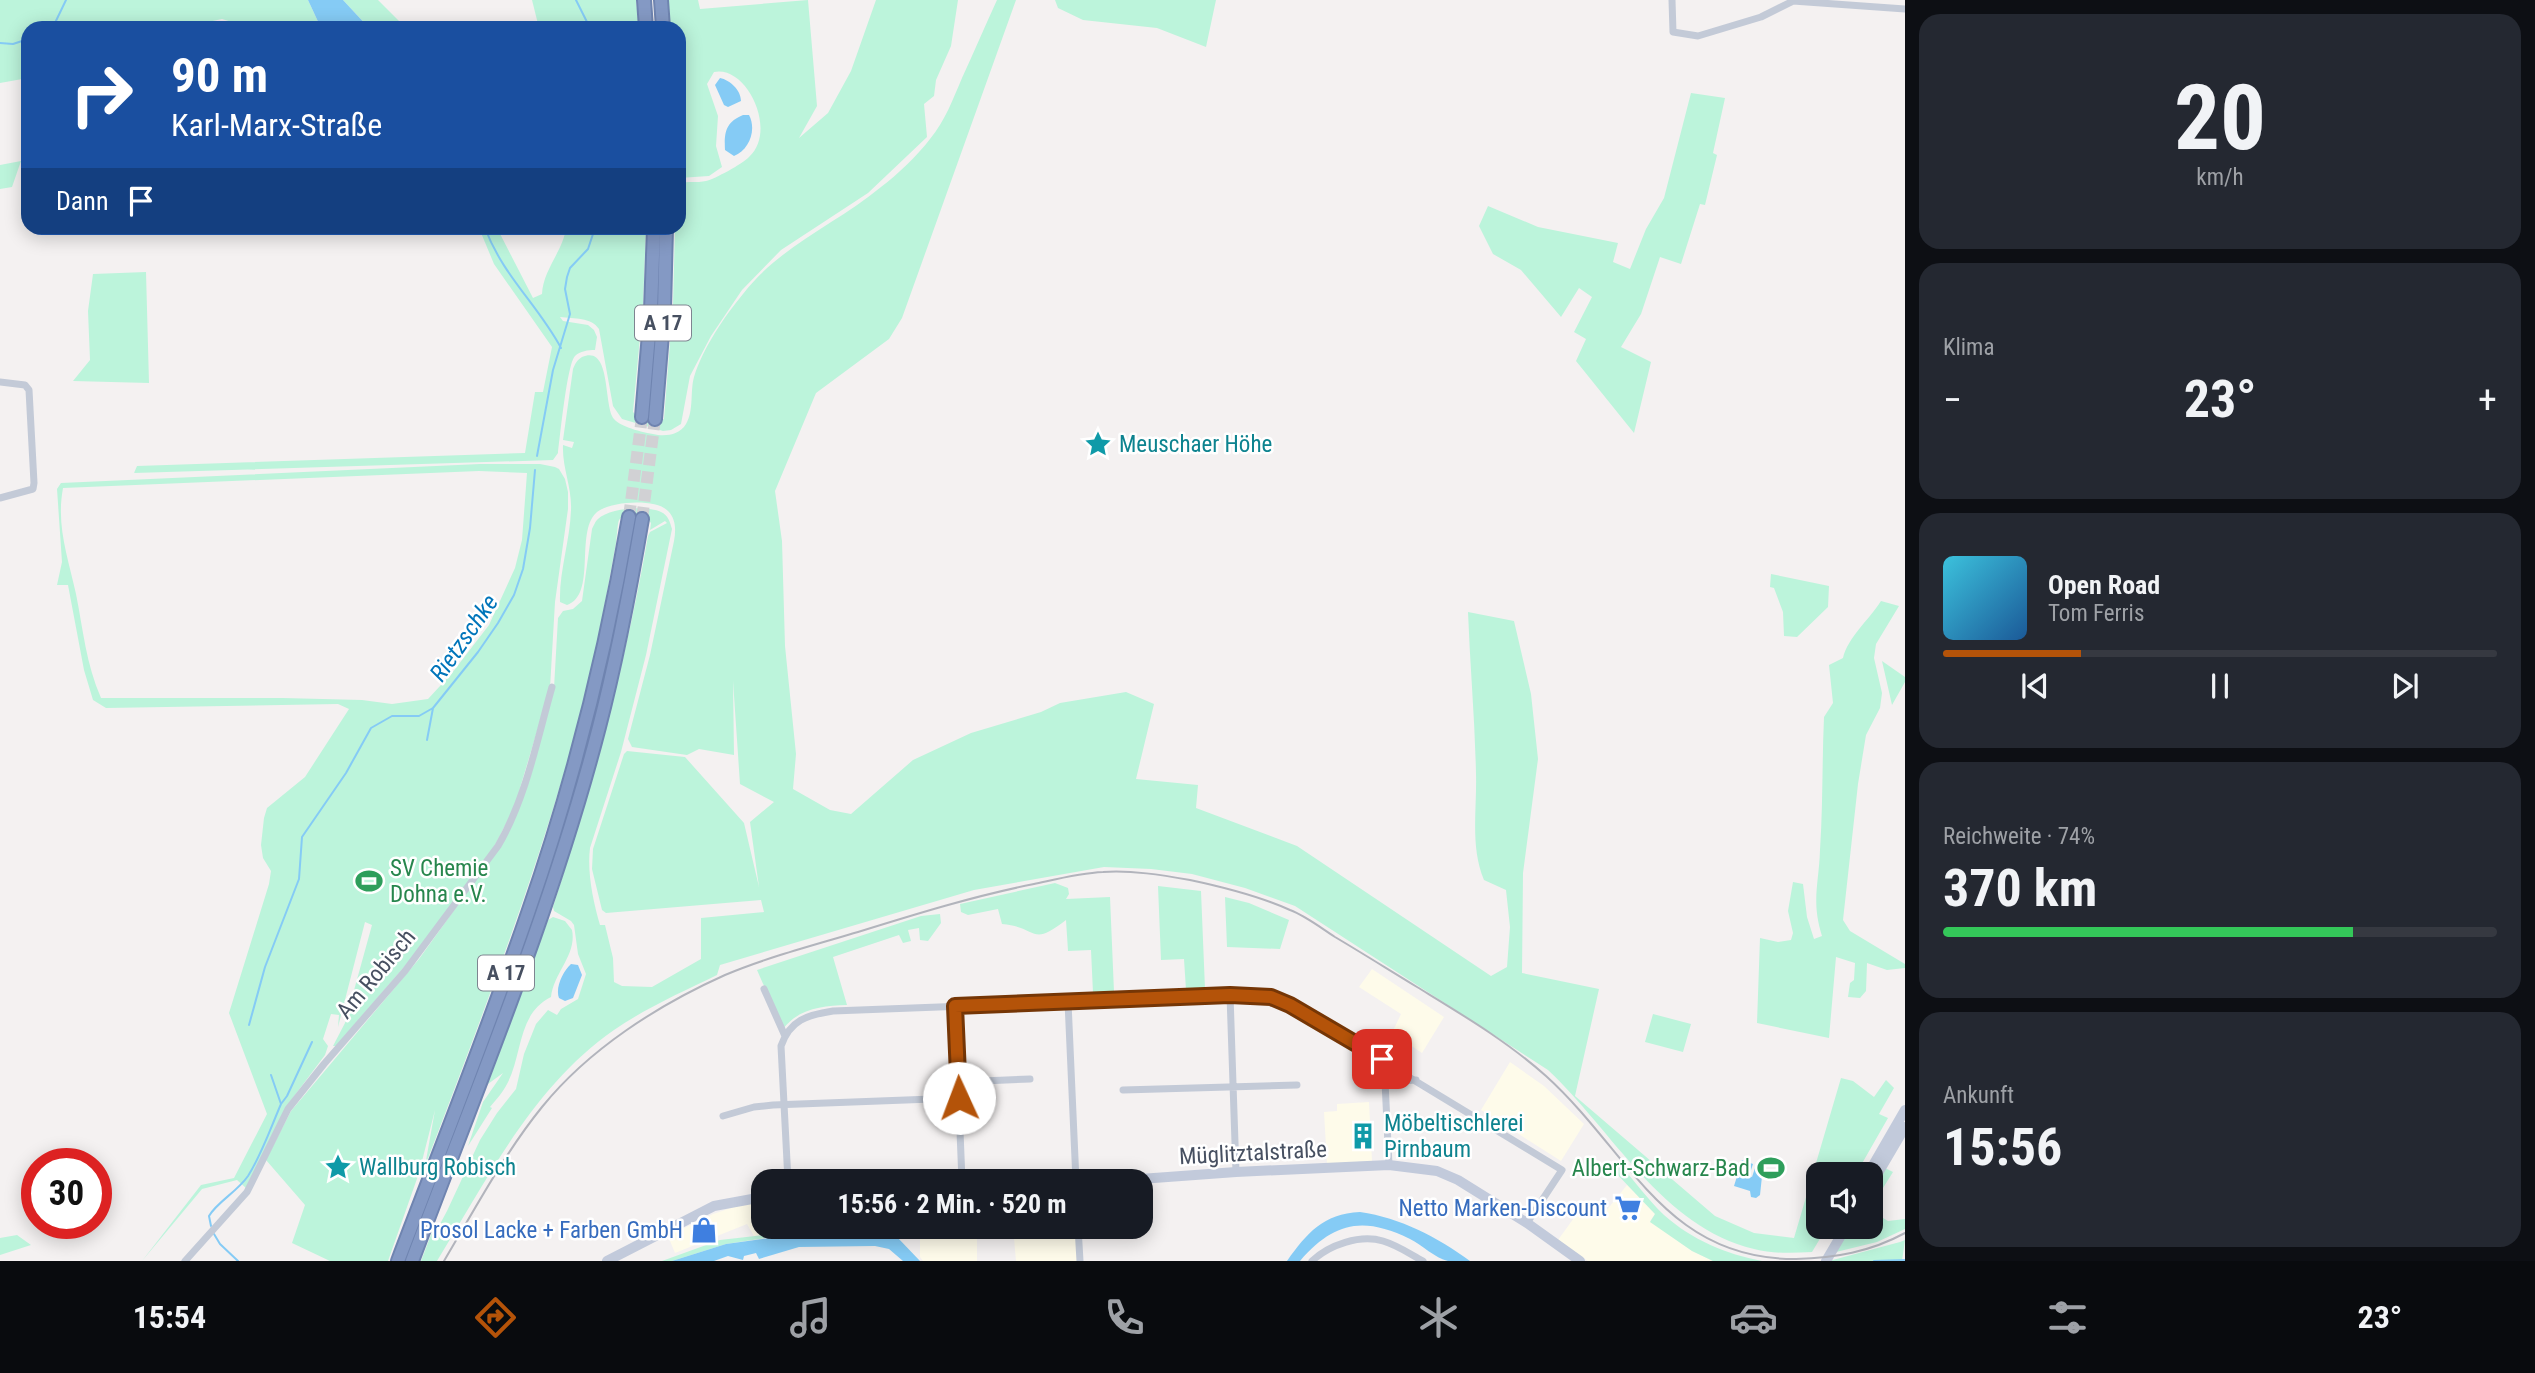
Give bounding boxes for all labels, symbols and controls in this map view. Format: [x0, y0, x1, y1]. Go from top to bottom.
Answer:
text: 90 m [171, 47, 268, 104]
icon: right [56, 49, 147, 140]
text: 20 [2174, 65, 2266, 171]
text: Karl-Marx-Straße [171, 106, 382, 144]
text: km/h [2196, 164, 2244, 191]
icon: arrive [122, 182, 160, 220]
text: Dann [56, 186, 108, 216]
road number: A 17 [635, 306, 691, 340]
text: Klima [1943, 334, 1994, 361]
text: 23° [2184, 369, 2256, 430]
text: − [1943, 378, 1962, 422]
text: + [2478, 378, 2497, 422]
place icon: Meuschaer Höhe [1083, 429, 1113, 459]
place label: Meuschaer Höhe [1119, 431, 1272, 458]
text: Open Road [2048, 570, 2160, 600]
water label: Rietzschke [424, 589, 504, 687]
text: Tom Ferris [2048, 600, 2144, 627]
icon: previous [2016, 667, 2054, 705]
icon: pause [2201, 667, 2239, 705]
icon: next [2386, 667, 2424, 705]
text: Reichweite · 74% [1943, 823, 2095, 850]
place label: SV Chemie Dohna e.V. [390, 855, 488, 908]
text: 370 km [1943, 858, 2097, 919]
sports icon: SV Chemie Dohna e.V. [354, 866, 384, 896]
street label: Am Robisch [331, 924, 421, 1024]
road number: A 17 [478, 956, 534, 990]
pin [1352, 1029, 1412, 1089]
icon: arrive [1363, 1040, 1401, 1078]
position arrow [922, 1061, 996, 1135]
text: Ankunft [1943, 1082, 2014, 1109]
place label: Möbeltischlerei Pirnbaum [1384, 1110, 1524, 1163]
text: 15:56 [1943, 1117, 2062, 1178]
building icon: Möbeltischlerei Pirnbaum [1348, 1121, 1378, 1151]
street label: Müglitztalstraße [1178, 1136, 1328, 1170]
speed limit sign: 30 [21, 1148, 112, 1239]
place icon: Wallburg Robisch [323, 1152, 353, 1182]
sports icon: Albert-Schwarz-Bad [1756, 1153, 1786, 1183]
place label: Wallburg Robisch [359, 1154, 516, 1181]
place label: Albert-Schwarz-Bad [1572, 1155, 1750, 1182]
map controls [1806, 1162, 1883, 1239]
button: sound [1806, 1162, 1883, 1239]
text: 15:56 · 2 Min. · 520 m [838, 1189, 1066, 1219]
supermarket icon: Netto Marken-Discount [1613, 1193, 1643, 1223]
place label: Netto Marken-Discount [1398, 1195, 1607, 1222]
shop icon: Prosol Lacke + Farben GmbH [689, 1215, 719, 1245]
place label: Prosol Lacke + Farben GmbH [420, 1217, 683, 1244]
icon: directions [471, 1293, 520, 1342]
icon: music [786, 1293, 835, 1342]
icon: phone [1100, 1293, 1149, 1342]
icon: climate [1414, 1293, 1463, 1342]
icon: car [1729, 1293, 1778, 1342]
icon: filters [2043, 1293, 2092, 1342]
text: 15:54 [133, 1298, 206, 1336]
text: 23° [2358, 1298, 2402, 1336]

